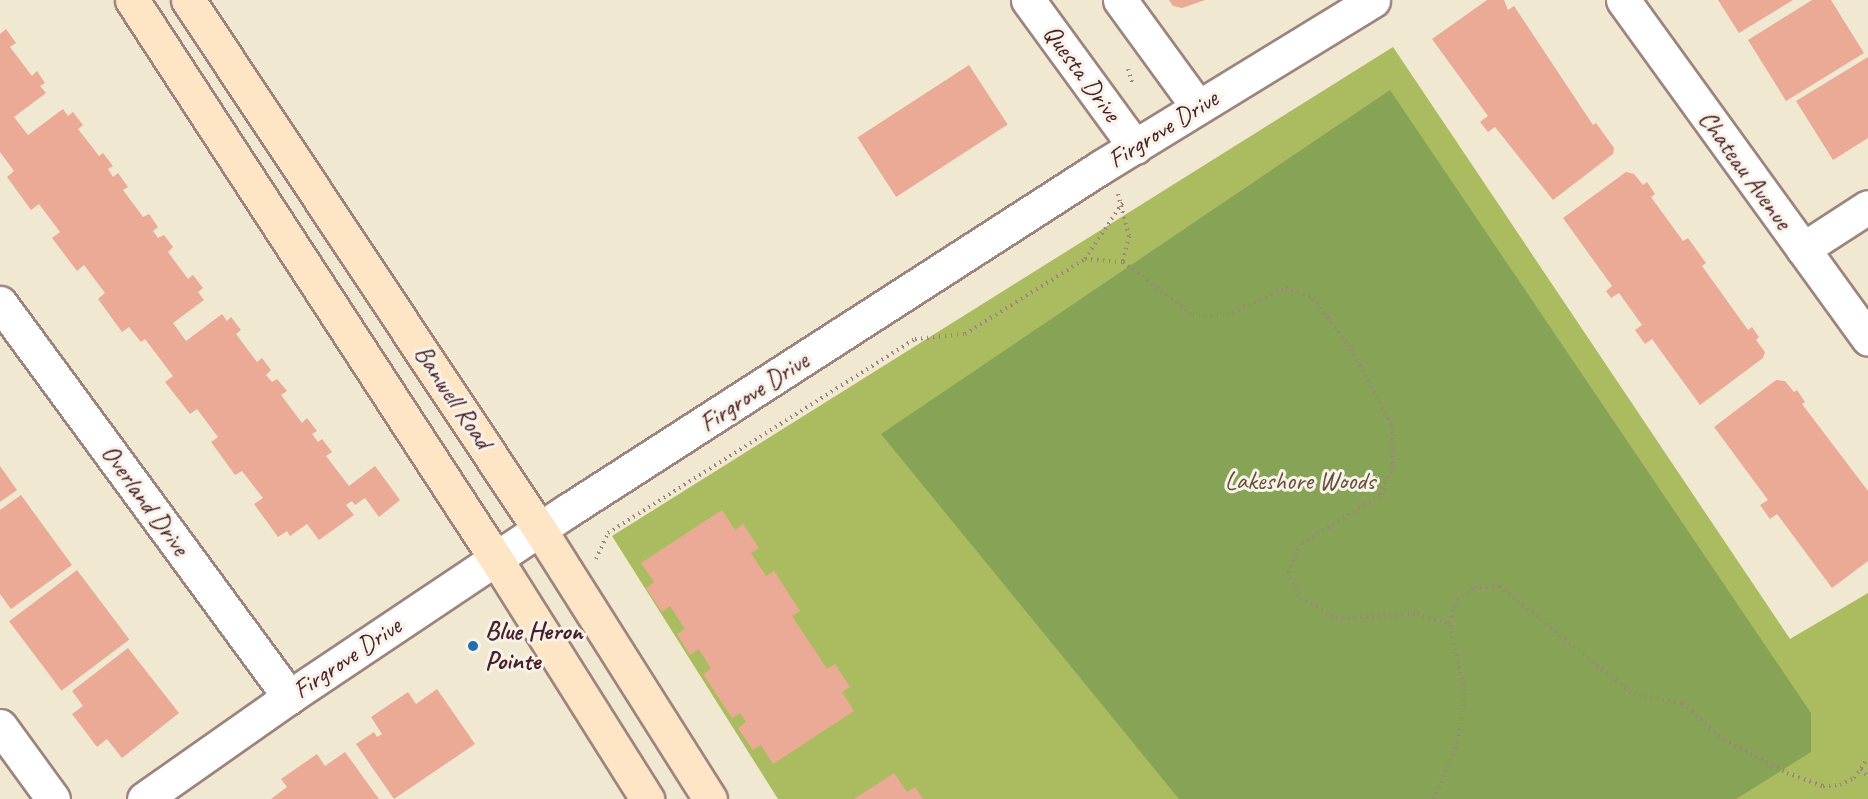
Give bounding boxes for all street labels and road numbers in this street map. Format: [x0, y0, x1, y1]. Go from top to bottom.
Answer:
street label: Questa Drive [1036, 18, 1128, 128]
street label: Firgrove Drive [1102, 83, 1224, 175]
street label: Chateau Avenue [1692, 105, 1798, 235]
street label: Banwell Road [407, 340, 499, 454]
street label: Firgrove Drive [693, 345, 815, 439]
street label: Overland Drive [94, 438, 196, 562]
street label: Firgrove Drive [287, 610, 407, 706]

